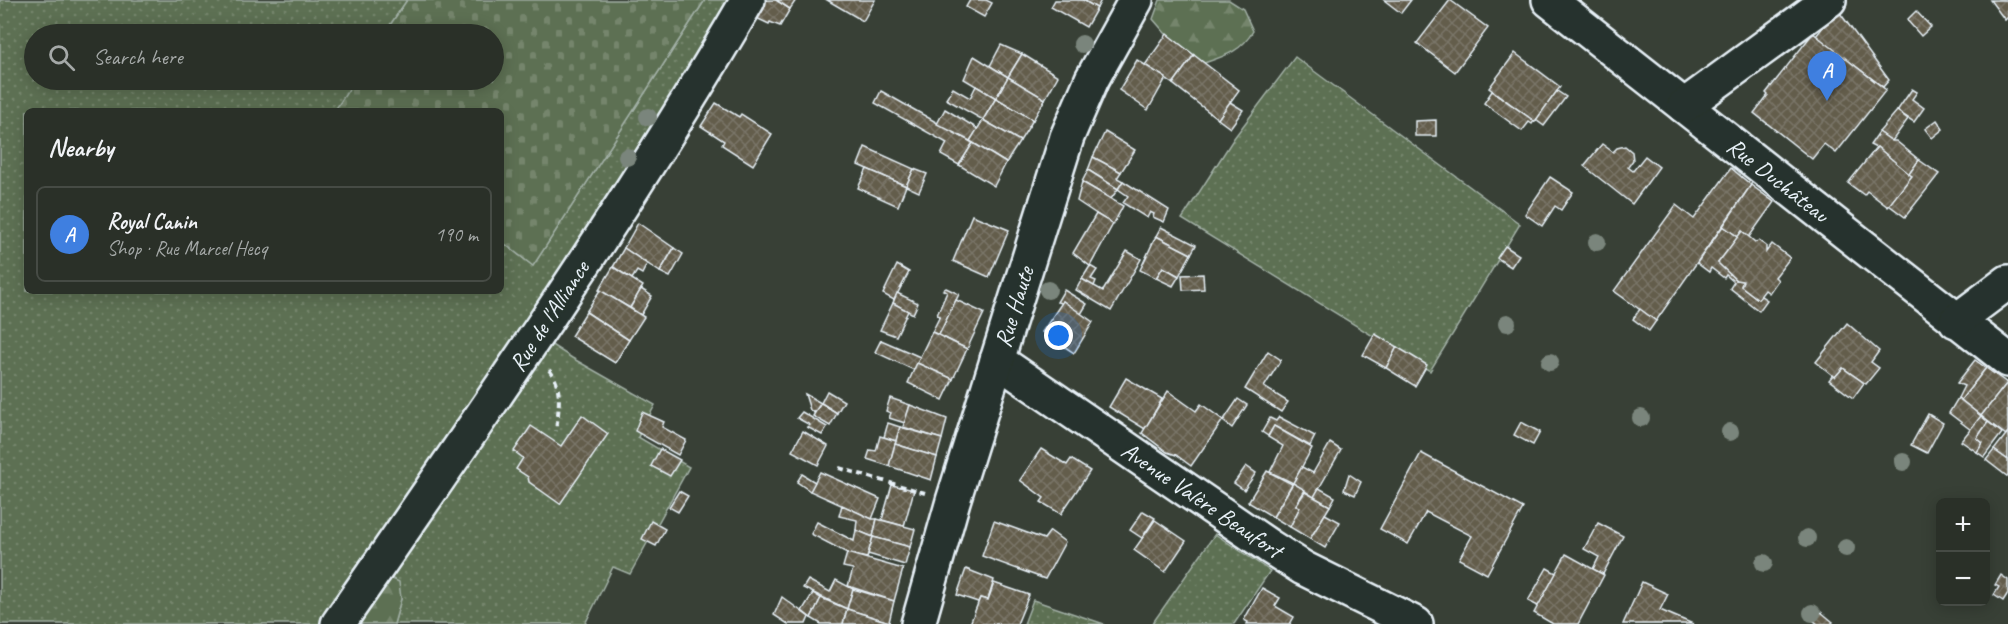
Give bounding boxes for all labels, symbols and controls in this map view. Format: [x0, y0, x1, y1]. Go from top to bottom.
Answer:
search box [24, 24, 504, 90]
icon: search [45, 41, 78, 74]
text: Search here [93, 43, 183, 71]
pin: A [1808, 51, 1846, 101]
text: Nearby [48, 131, 113, 164]
street label: Rue Duchâteau [1721, 131, 1837, 231]
text: Royal Canin [107, 208, 197, 236]
text: A [64, 222, 75, 247]
text: 190 m [435, 222, 478, 247]
text: Shop · Rue Marcel Hecq [107, 236, 267, 261]
street label: Rue de l'Alliance [502, 253, 597, 377]
street label: Rue Haute [988, 261, 1041, 351]
your location [1044, 321, 1073, 350]
street label: Avenue Valère Beaufort [1116, 435, 1291, 567]
map controls [1936, 498, 1990, 606]
button: + [1936, 498, 1990, 552]
button: − [1936, 552, 1990, 606]

